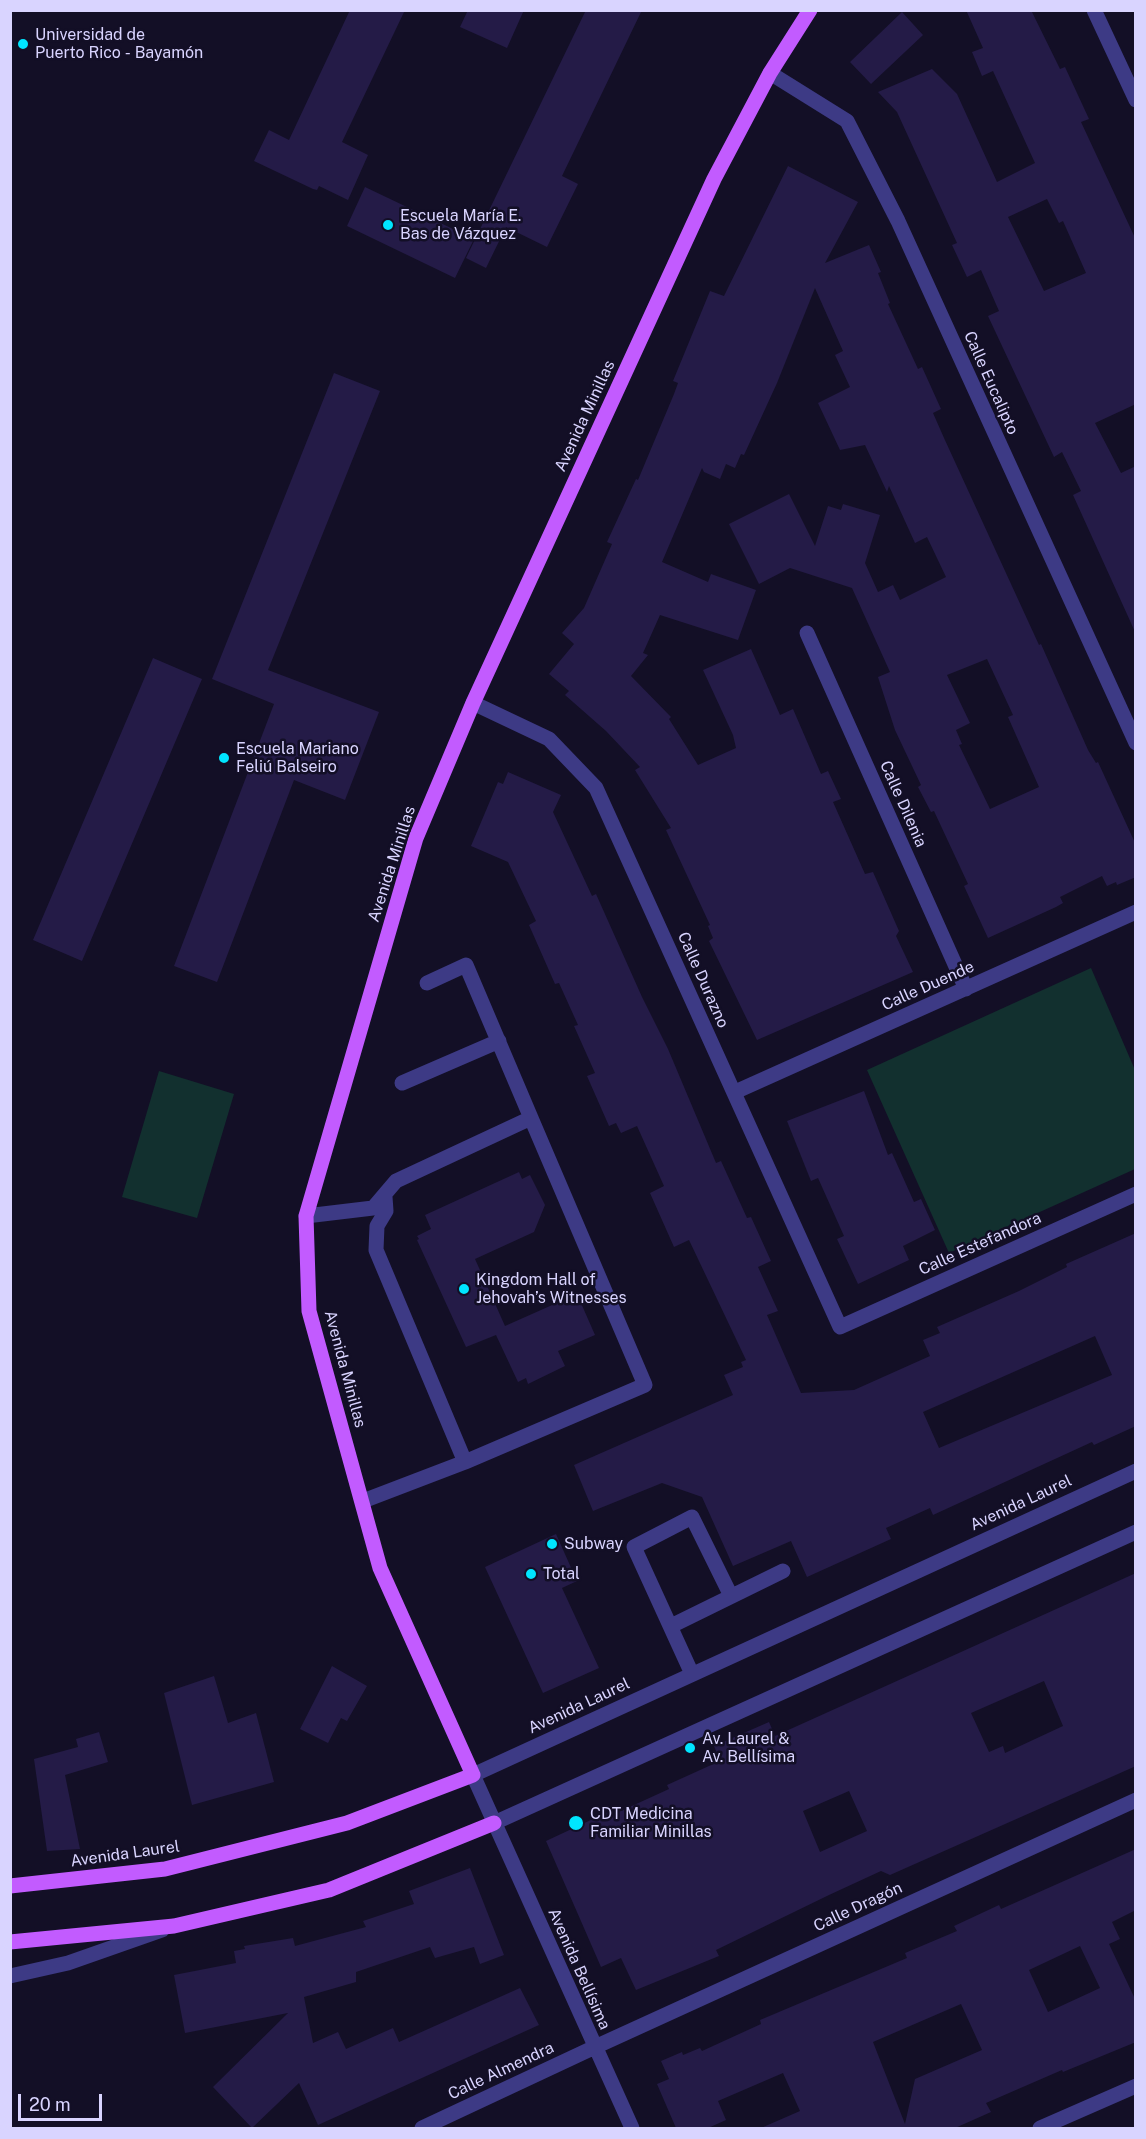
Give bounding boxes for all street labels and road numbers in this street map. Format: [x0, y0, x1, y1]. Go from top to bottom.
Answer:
street label: Calle Eucalipto [960, 328, 1022, 438]
street label: Avenida Minillas [551, 357, 619, 475]
street label: Calle Dilenia [875, 758, 931, 850]
street label: Avenida Minillas [364, 804, 420, 924]
street label: Calle Durazno [673, 929, 733, 1031]
street label: Calle Duende [879, 957, 977, 1015]
street label: Calle Estefandora [916, 1208, 1044, 1280]
street label: Avenida Minillas [320, 1308, 370, 1430]
street label: Avenida Laurel [967, 1471, 1075, 1535]
street label: Avenida Laurel [525, 1674, 633, 1738]
street label: Avenida Laurel [69, 1837, 181, 1871]
street label: Calle Dragón [811, 1878, 905, 1936]
street label: Avenida Bellísima [544, 1905, 614, 2033]
street label: Calle Almendra [445, 2038, 557, 2104]

